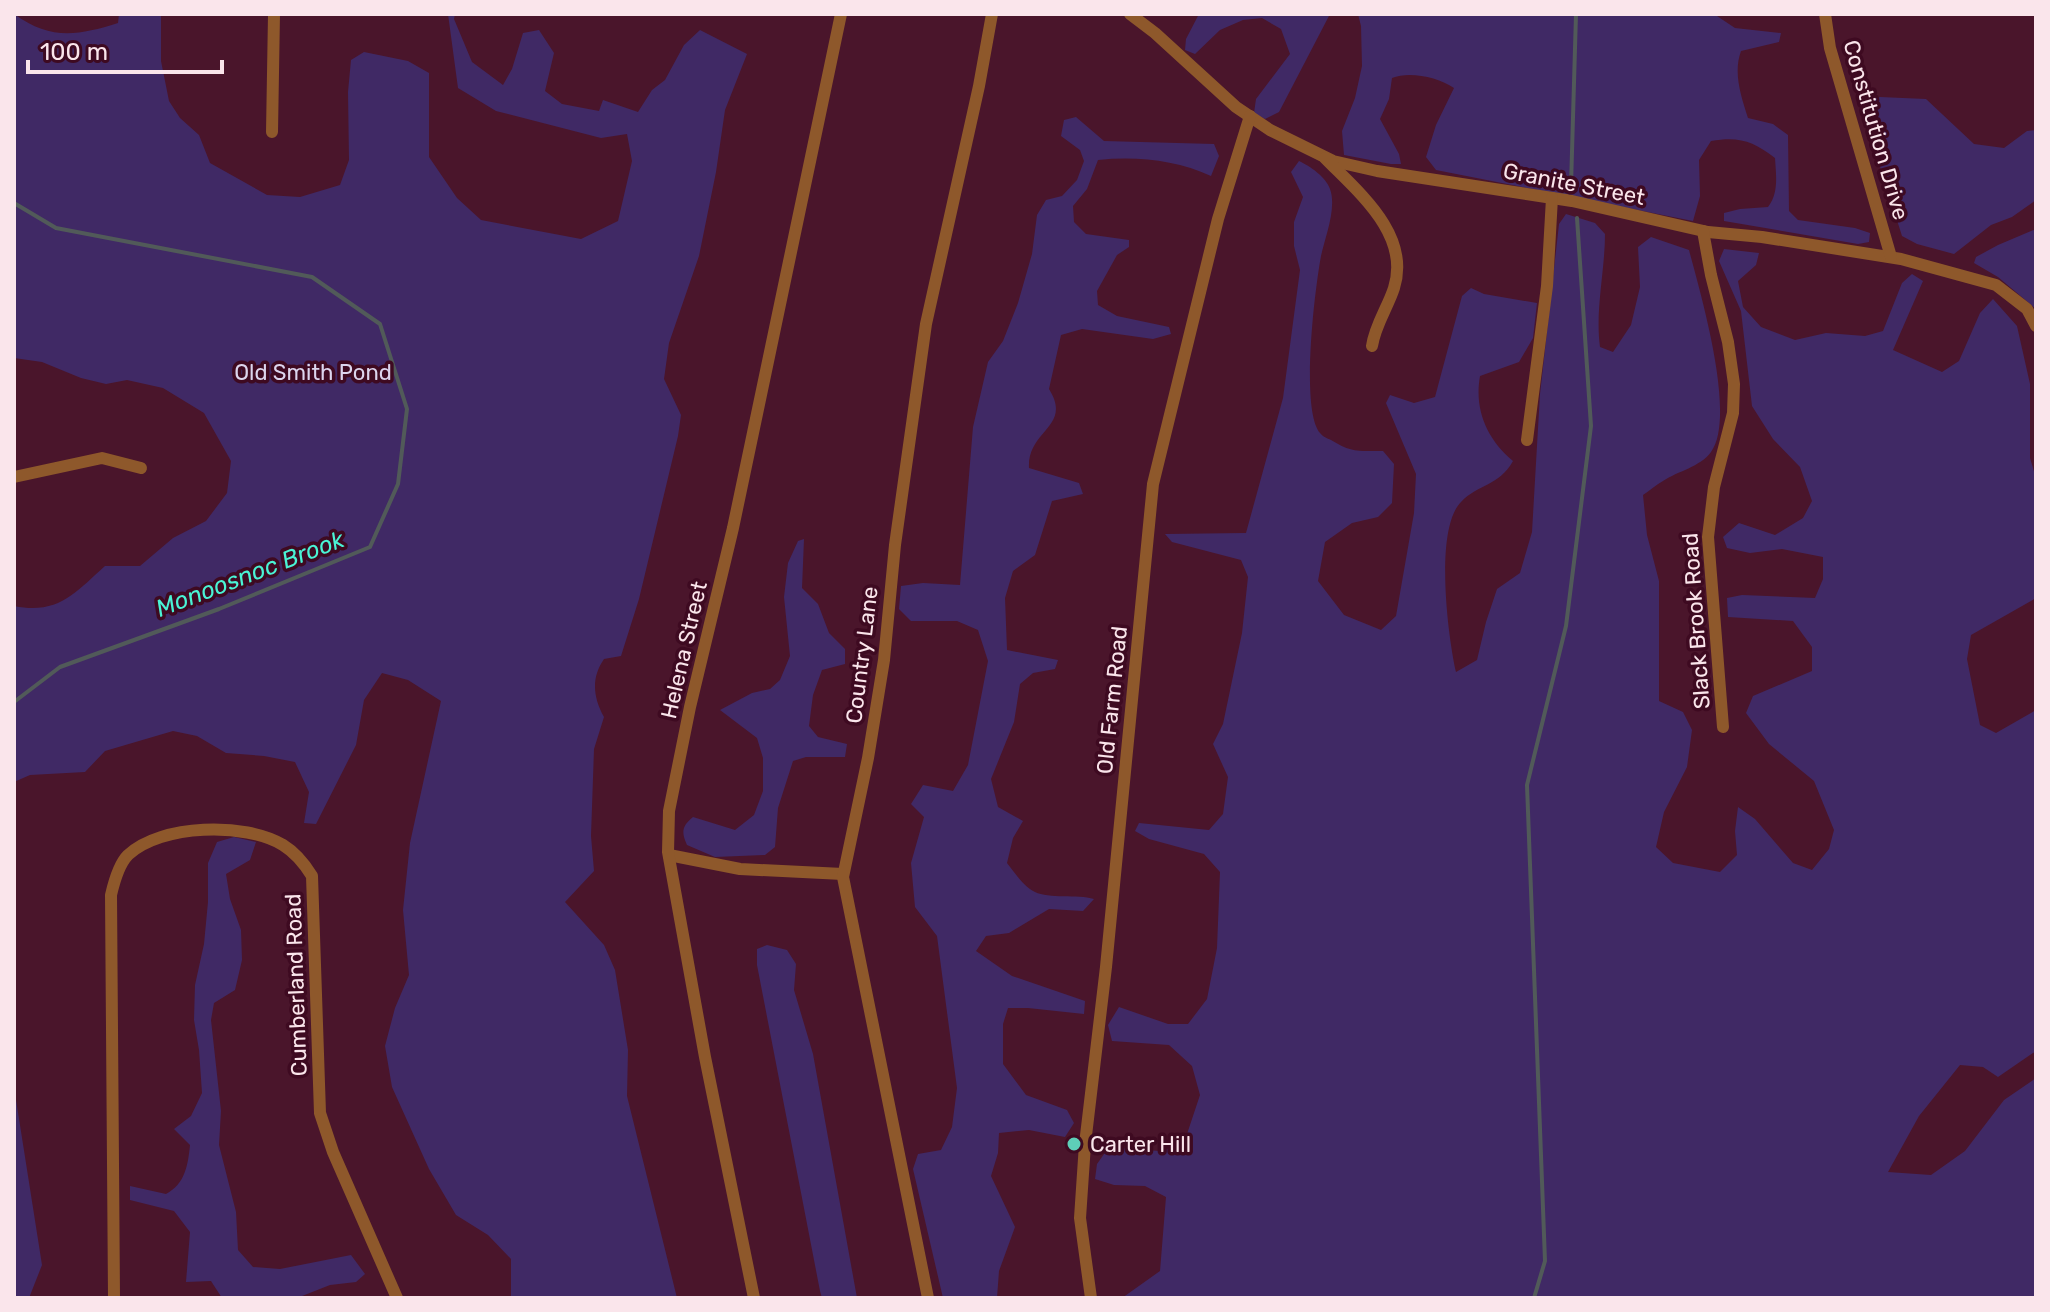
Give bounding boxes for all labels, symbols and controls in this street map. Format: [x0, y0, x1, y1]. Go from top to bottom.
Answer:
scale bar [28, 24, 222, 74]
street label: Constitution Drive [1837, 37, 1915, 223]
text: 100 m [40, 38, 108, 66]
street label: Granite Street [1501, 157, 1648, 211]
park label: Old Smith Pond [234, 359, 392, 386]
water label: Monoosnoc Brook [152, 525, 349, 623]
street label: Slack Brook Road [1676, 532, 1716, 710]
street label: Helena Street [655, 578, 713, 721]
street label: Country Lane [840, 585, 884, 725]
street label: Old Farm Road [1091, 625, 1133, 775]
street label: Cumberland Road [279, 893, 313, 1077]
place label: Carter Hill [1090, 1131, 1191, 1158]
marker: Carter Hill [1065, 1135, 1083, 1153]

